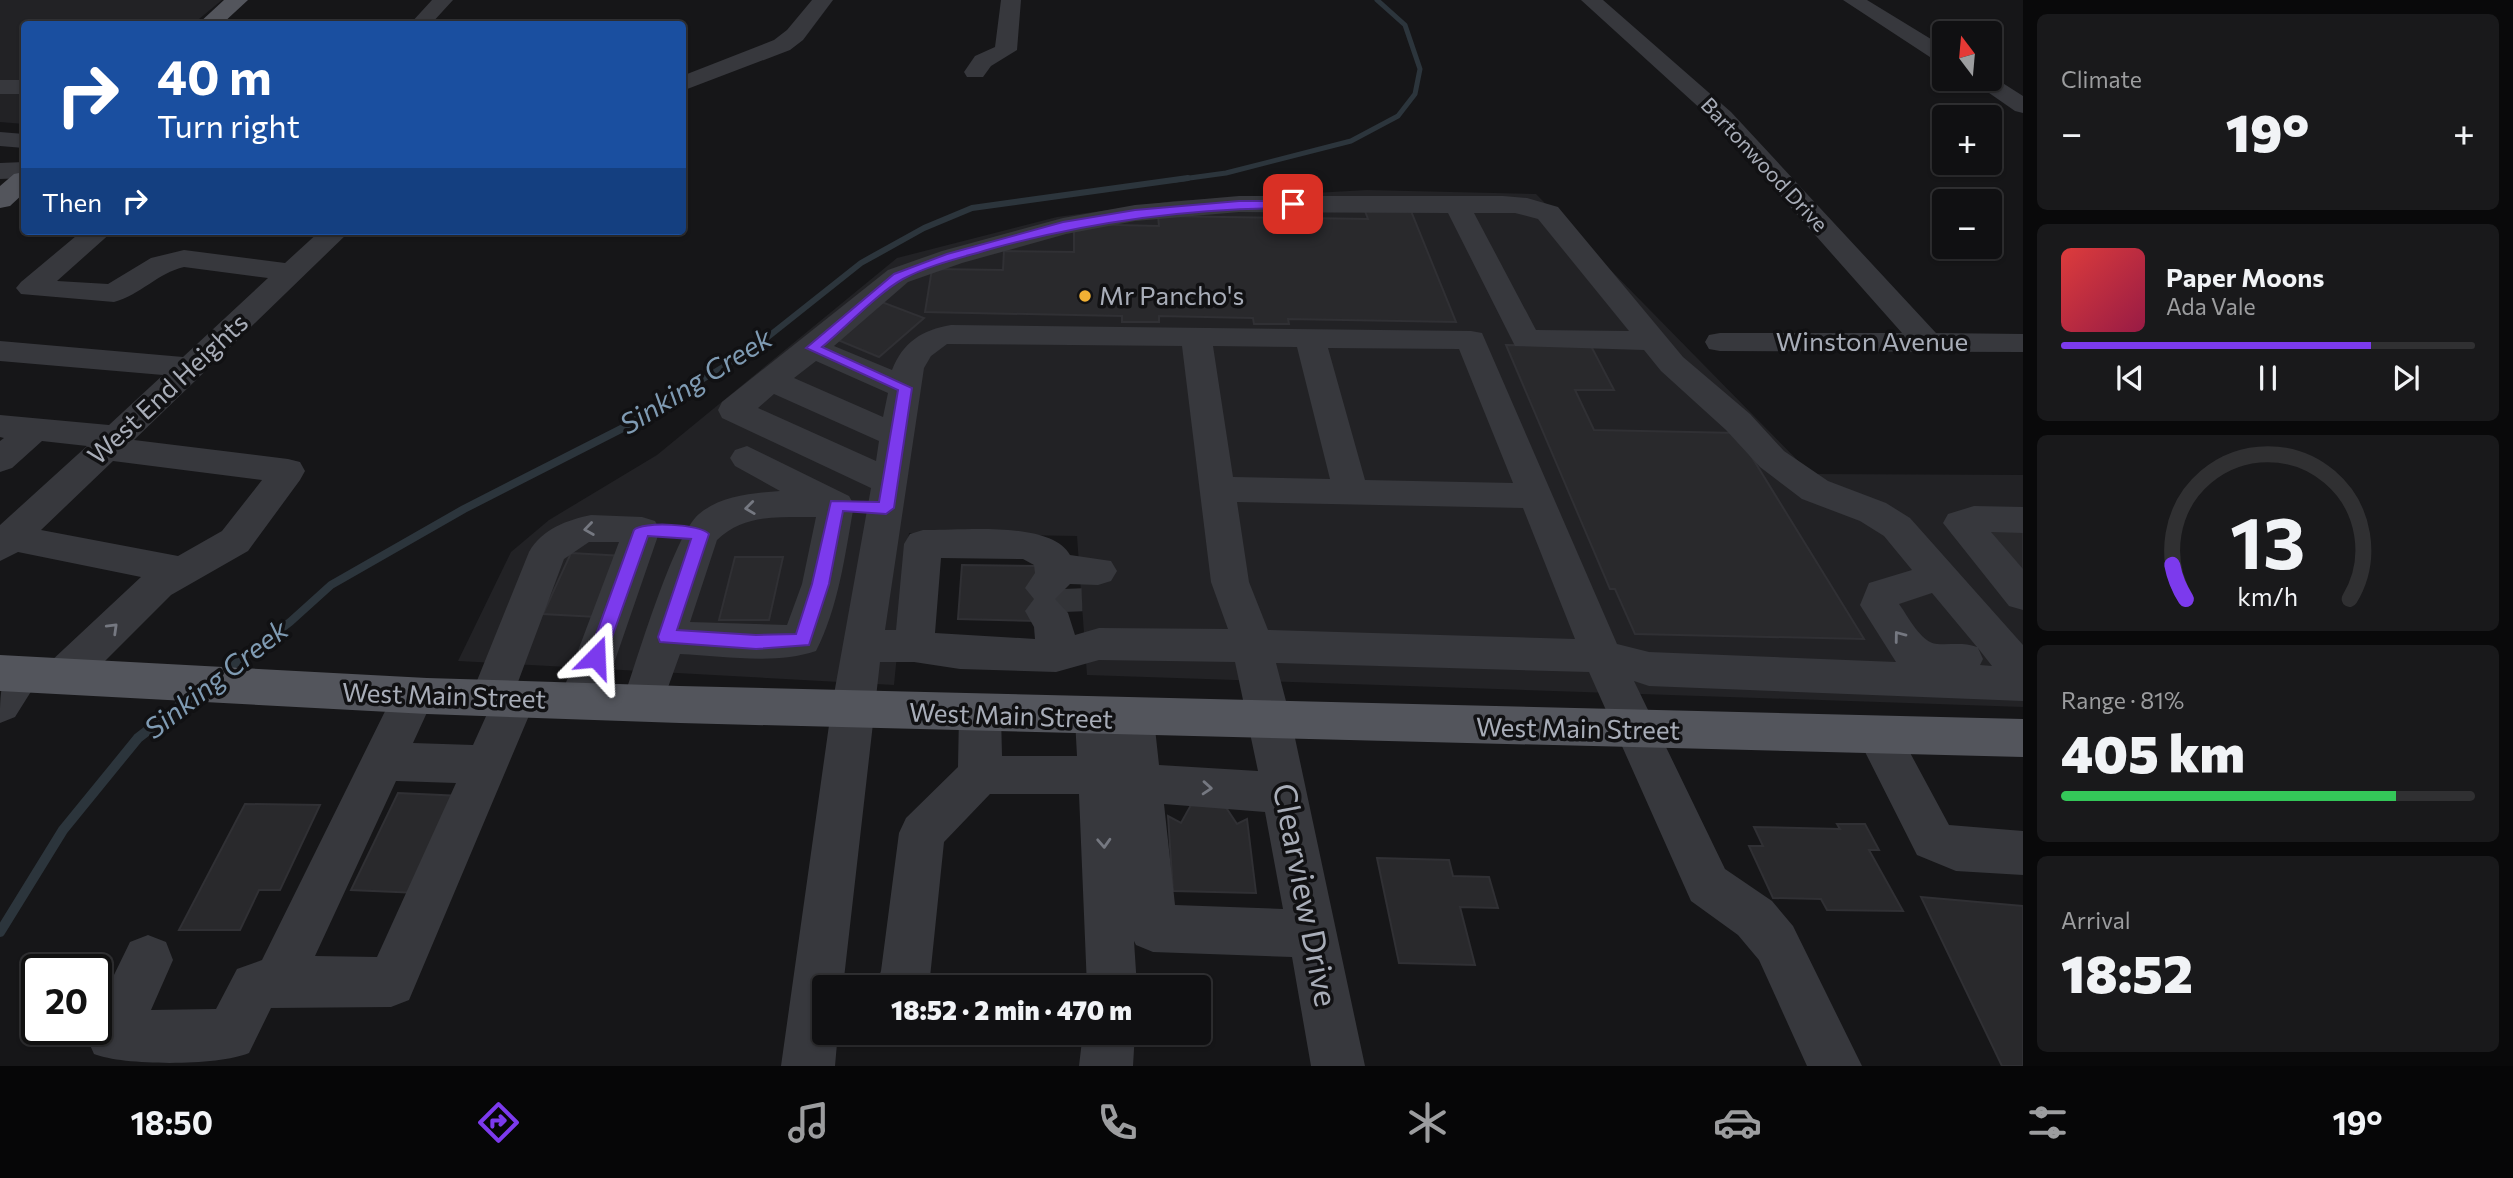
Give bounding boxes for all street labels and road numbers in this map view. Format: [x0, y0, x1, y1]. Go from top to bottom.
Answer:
street label: Bartonwood Drive [1697, 92, 1834, 236]
street label: West End Heights [81, 306, 253, 470]
street label: Winston Avenue [1776, 325, 1968, 356]
street label: West Main Street [342, 675, 547, 714]
street label: West Main Street [909, 695, 1114, 734]
street label: West Main Street [1476, 710, 1680, 745]
street label: Clearview Drive [1266, 780, 1348, 1010]

